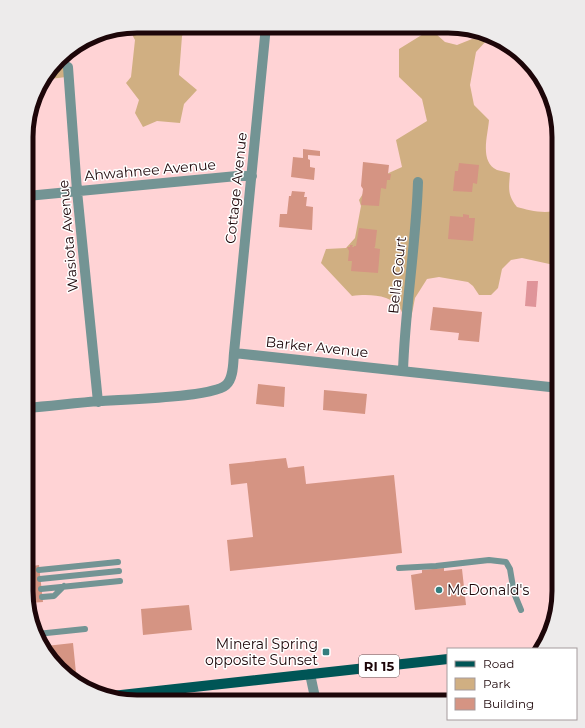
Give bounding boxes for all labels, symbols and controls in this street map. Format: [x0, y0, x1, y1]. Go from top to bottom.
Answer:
street label: Cottage Avenue [221, 131, 251, 245]
street label: Ahwahnee Avenue [83, 155, 217, 185]
street label: Wasiota Avenue [54, 179, 82, 293]
street label: Bella Court [384, 235, 410, 315]
street label: Barker Avenue [265, 333, 369, 361]
place label: McDonald's [447, 581, 529, 599]
marker: McDonald's [434, 585, 444, 595]
place label: Mineral Spring opposite Sunset [205, 635, 318, 669]
marker: Mineral Spring opposite Sunset [321, 647, 331, 657]
legend [447, 648, 577, 720]
road number: RI 15 [359, 655, 399, 677]
text: Road [483, 656, 514, 671]
text: Park [483, 676, 511, 691]
text: Building [483, 696, 534, 711]

